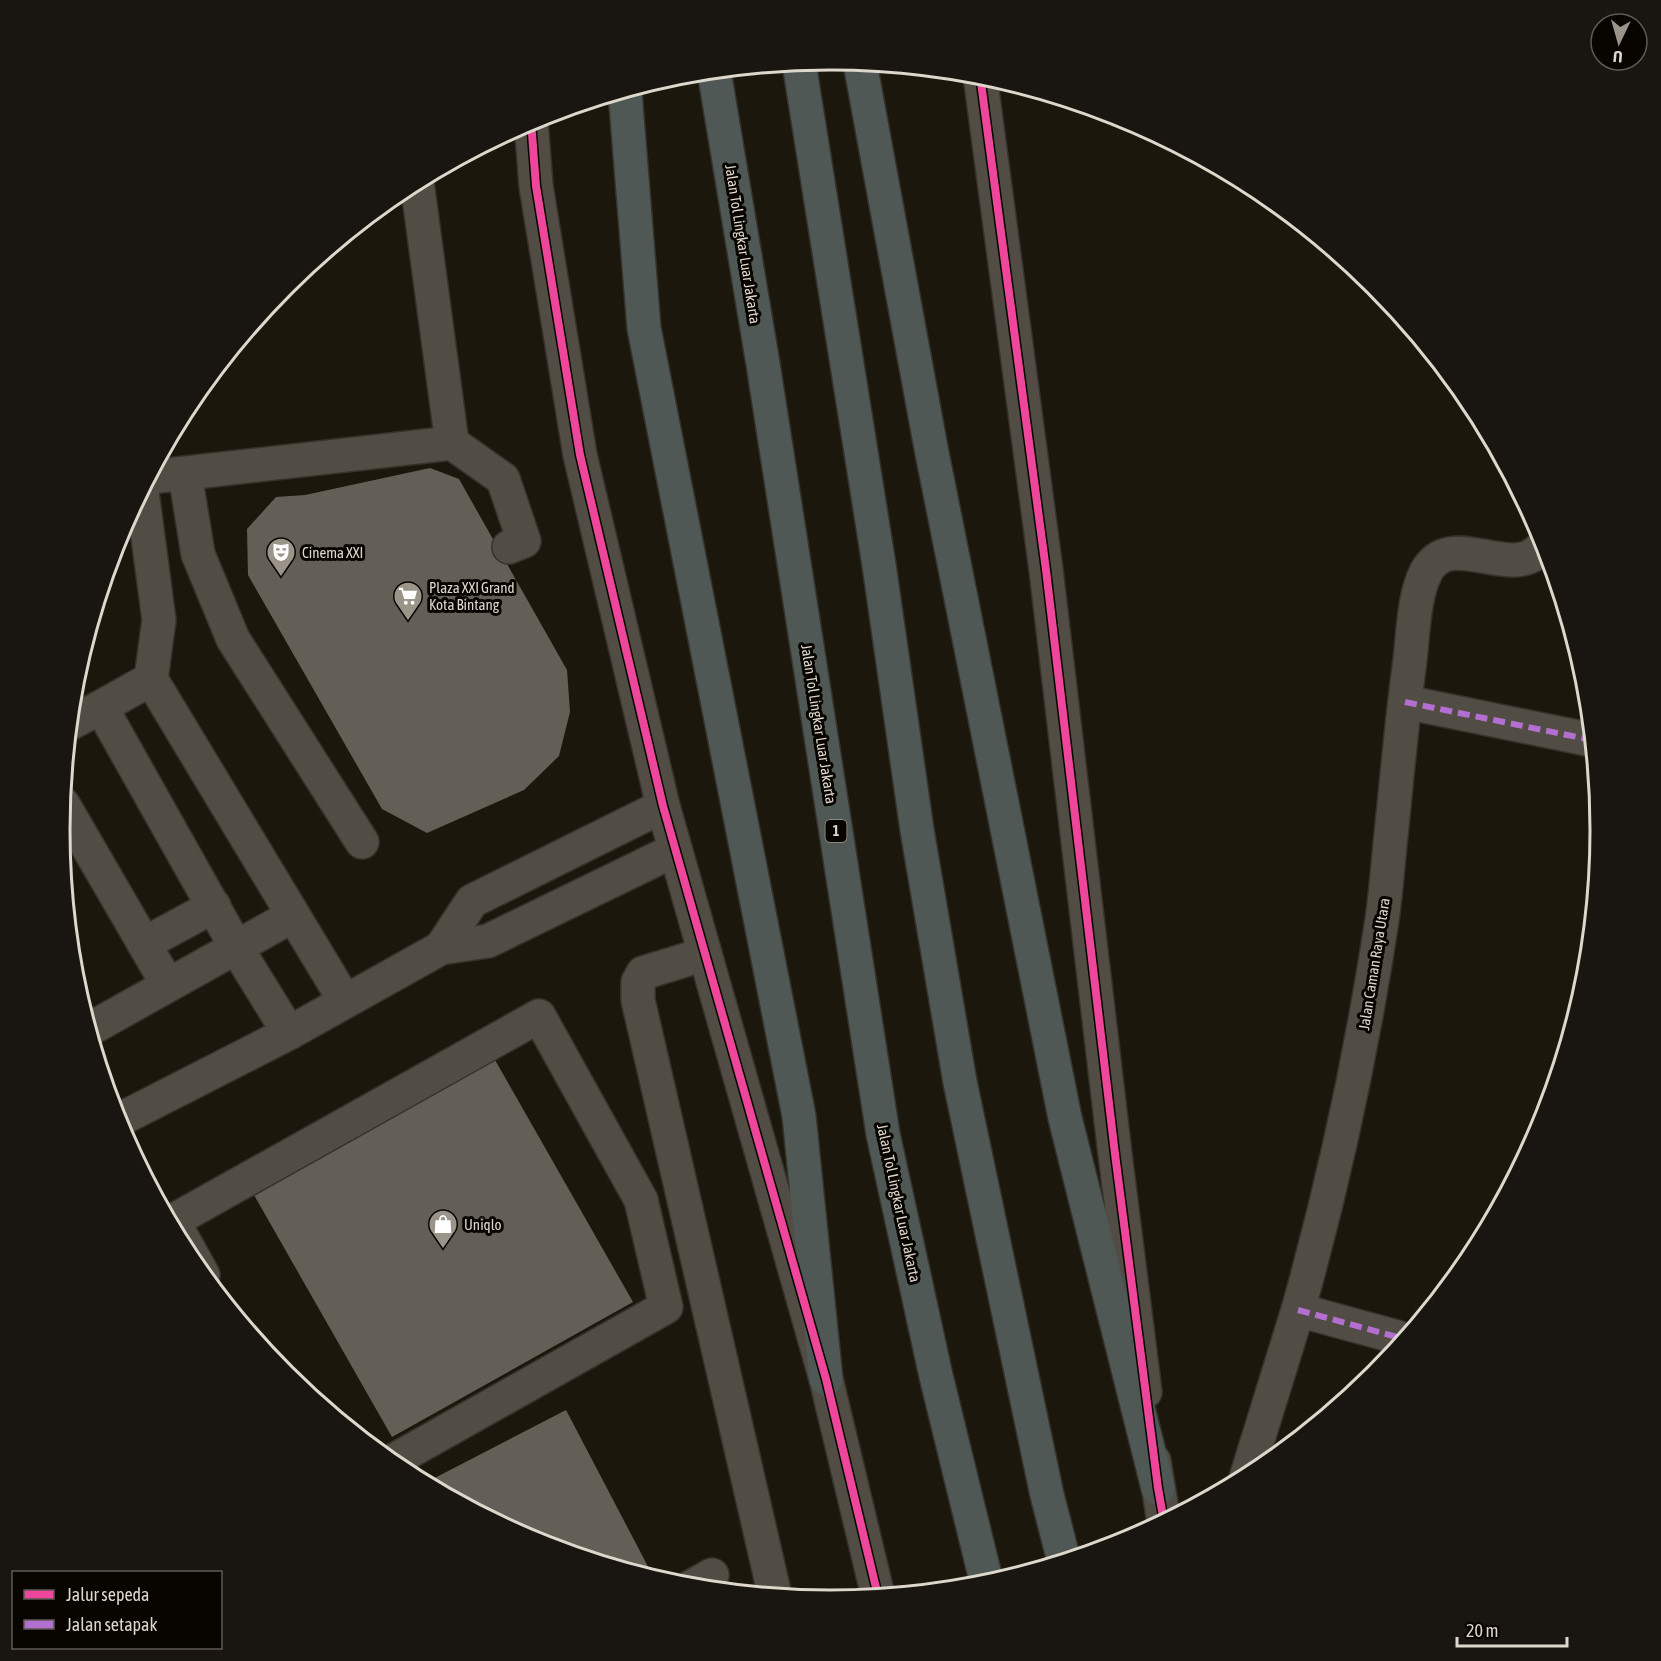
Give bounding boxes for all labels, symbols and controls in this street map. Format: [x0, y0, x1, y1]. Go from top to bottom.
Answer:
north arrow [1589, 12, 1649, 72]
text: U [1612, 48, 1623, 66]
street label: Jalan Tol Lingkar Luar Jakarta [722, 163, 764, 325]
theatre icon: Cinema XXI [265, 536, 297, 578]
place label: Cinema XXI [302, 544, 363, 561]
place label: Plaza XXI Grand Kota Bintang [429, 579, 515, 613]
supermarket icon: Plaza XXI Grand Kota Bintang [392, 580, 424, 622]
street label: Jalan Tol Lingkar Luar Jakarta [798, 643, 840, 805]
road number: 1 [826, 820, 846, 842]
street label: Jalan Caman Raya Utara [1355, 897, 1393, 1031]
street label: Jalan Tol Lingkar Luar Jakarta [874, 1122, 924, 1284]
shop icon: Uniqlo [427, 1208, 459, 1250]
place label: Uniqlo [464, 1216, 502, 1233]
legend [12, 1571, 222, 1649]
text: Jalur sepeda [66, 1584, 149, 1605]
scale bar [1457, 1610, 1566, 1648]
text: Jalan setapak [66, 1614, 157, 1635]
text: 20 m [1466, 1620, 1498, 1641]

